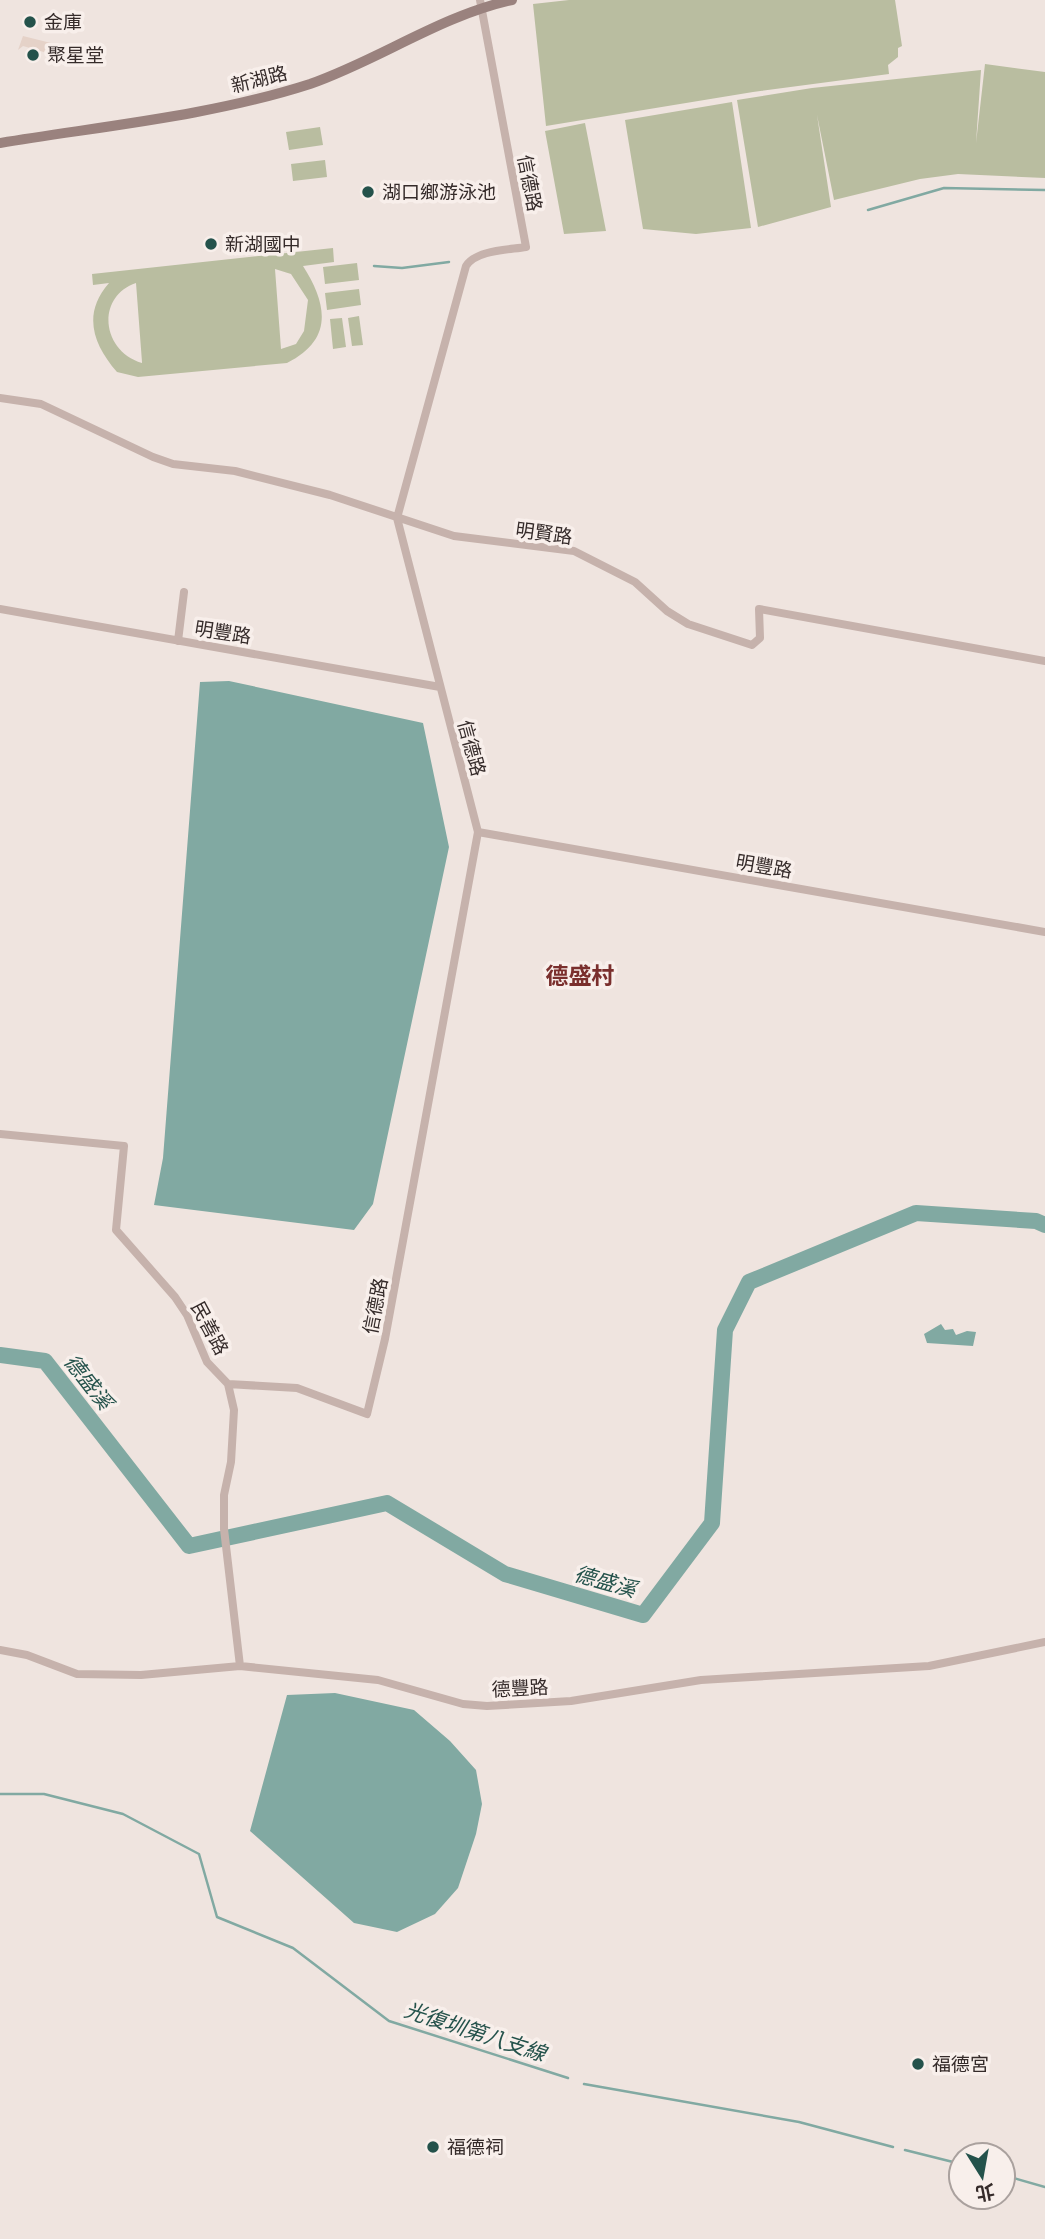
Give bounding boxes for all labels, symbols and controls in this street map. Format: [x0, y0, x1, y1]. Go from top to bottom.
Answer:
place label: 金庫 [44, 11, 82, 33]
marker: 金庫 [22, 14, 38, 30]
place label: 聚星堂 [47, 44, 104, 66]
marker: 聚星堂 [25, 47, 41, 63]
street label: 新湖路 [229, 61, 289, 97]
street label: 信德路 [514, 153, 546, 213]
place label: 湖口鄉游泳池 [382, 181, 496, 203]
marker: 湖口鄉游泳池 [360, 184, 376, 200]
place label: 新湖國中 [225, 233, 301, 255]
marker: 新湖國中 [203, 236, 219, 252]
street label: 明賢路 [514, 518, 574, 548]
street label: 明豐路 [193, 617, 253, 647]
street label: 信德路 [454, 718, 490, 778]
street label: 明豐路 [734, 850, 794, 882]
district label: 德盛村 [546, 963, 615, 988]
street label: 信德路 [359, 1276, 391, 1336]
street label: 民善路 [187, 1298, 233, 1358]
water label: 德盛溪 [60, 1349, 119, 1416]
water label: 德盛溪 [572, 1561, 642, 1602]
street label: 德豐路 [491, 1676, 549, 1700]
water label: 光復圳第八支線 [402, 1997, 551, 2066]
place label: 福德宮 [932, 2053, 989, 2075]
marker: 福德宮 [910, 2056, 926, 2072]
place label: 福德祠 [447, 2136, 504, 2158]
marker: 福德祠 [425, 2139, 441, 2155]
north arrow [947, 2141, 1017, 2211]
text: 北 [974, 2180, 997, 2205]

